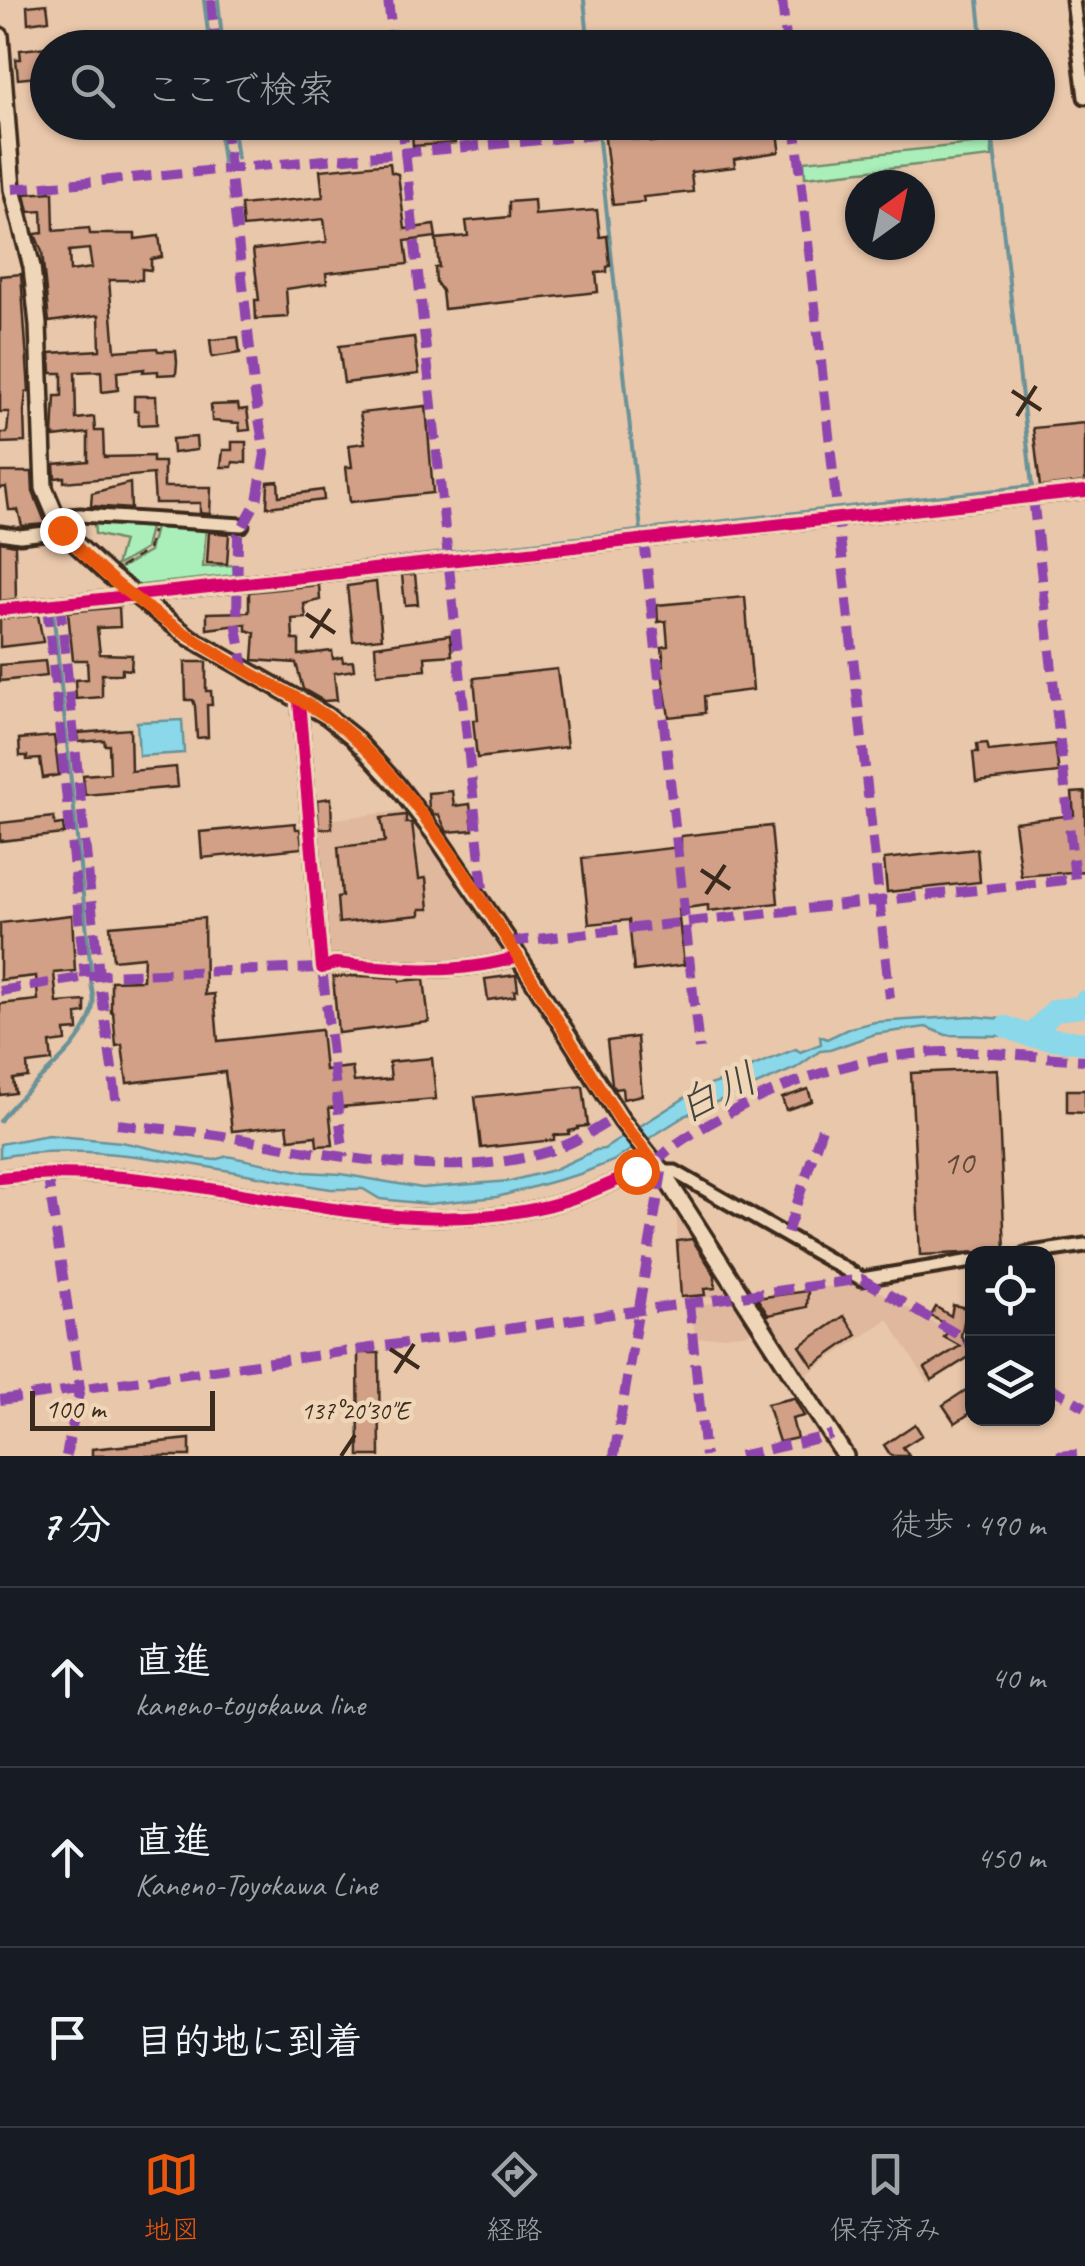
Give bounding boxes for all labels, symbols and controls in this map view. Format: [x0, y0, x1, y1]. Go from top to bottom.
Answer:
search box [30, 30, 1055, 140]
icon: search [65, 58, 120, 113]
text: ここで検索 [145, 66, 335, 113]
north arrow [845, 170, 935, 260]
route end [40, 508, 86, 554]
water label: 白川 [668, 1051, 766, 1135]
house number: 10 [942, 1140, 976, 1185]
route start [614, 1149, 660, 1195]
map controls [965, 1246, 1055, 1426]
button: locate [965, 1246, 1055, 1336]
button: layers [965, 1336, 1055, 1426]
scale bar [30, 1386, 215, 1430]
text: 100 m [45, 1391, 105, 1426]
text: 137°20'30"E [301, 1395, 412, 1427]
text: 7 分 [40, 1499, 111, 1552]
text: 徒歩 · 490 m [891, 1504, 1045, 1545]
text: 直進 [135, 1637, 211, 1684]
icon: ahead [40, 1650, 95, 1705]
text: 40 m [991, 1657, 1045, 1698]
text: kaneno-toyokawa line [135, 1684, 365, 1725]
text: 直進 [135, 1817, 211, 1864]
icon: ahead [40, 1830, 95, 1885]
text: 450 m [976, 1837, 1045, 1878]
text: Kaneno-Toyokawa Line [135, 1864, 377, 1905]
icon: arrive [40, 2010, 95, 2065]
text: 目的地に到着 [135, 2018, 363, 2065]
tab: 地図 [143, 2147, 200, 2247]
tab: 経路 [486, 2147, 543, 2247]
tab: 保存済み [829, 2147, 942, 2247]

